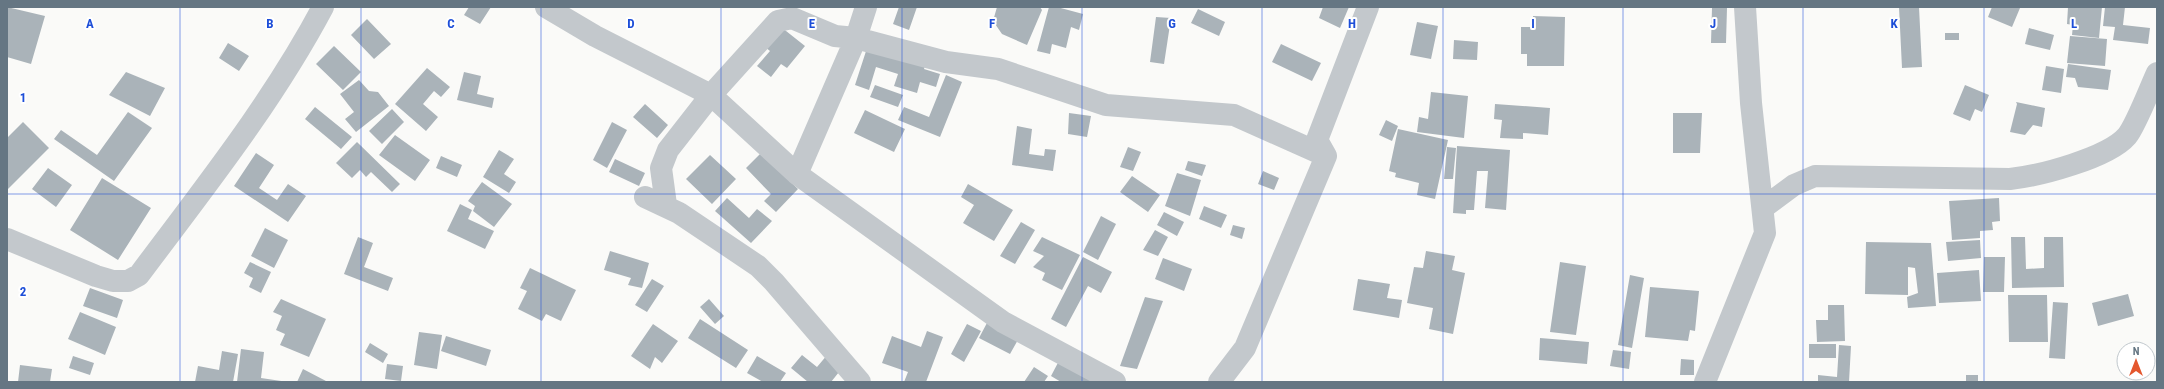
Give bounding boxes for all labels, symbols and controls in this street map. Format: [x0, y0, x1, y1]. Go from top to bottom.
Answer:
text: A [86, 16, 94, 31]
text: B [266, 16, 274, 31]
text: C [447, 16, 455, 31]
text: D [627, 16, 635, 31]
text: E [809, 16, 816, 31]
text: F [989, 16, 995, 31]
text: G [1168, 16, 1176, 31]
text: H [1348, 16, 1356, 31]
text: I [1531, 16, 1535, 31]
text: J [1710, 16, 1716, 31]
text: K [1890, 16, 1898, 31]
text: L [2071, 16, 2077, 31]
text: 1 [20, 90, 26, 105]
text: 2 [20, 284, 27, 299]
north arrow [2116, 341, 2156, 381]
text: N [2133, 345, 2140, 358]

